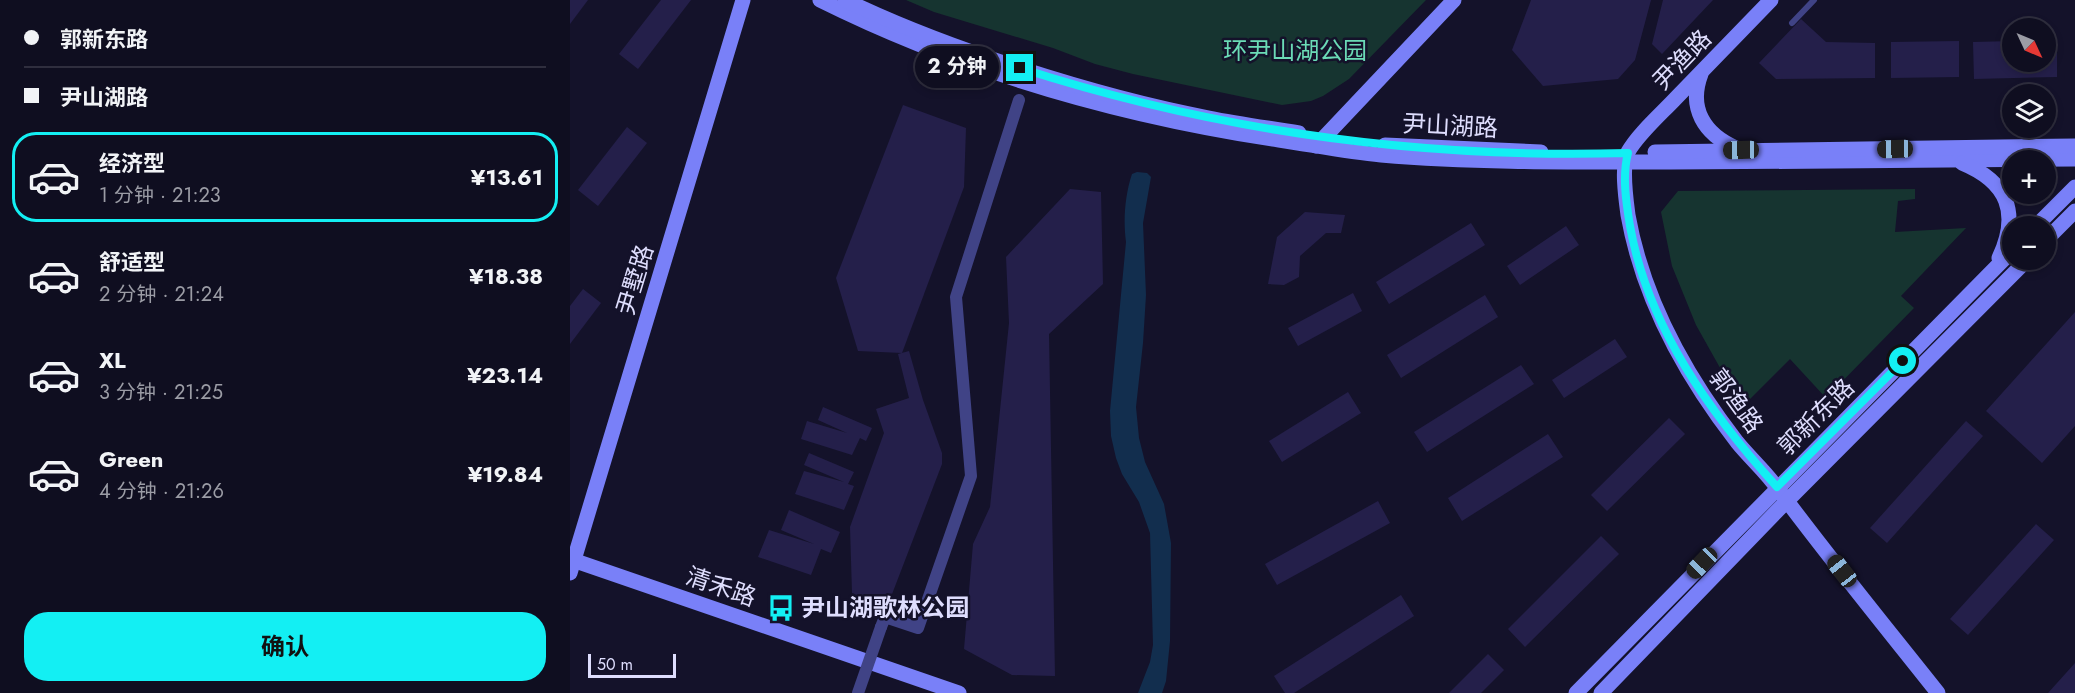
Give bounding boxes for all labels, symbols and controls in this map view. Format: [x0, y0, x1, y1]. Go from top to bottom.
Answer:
north arrow [2002, 18, 2056, 72]
map controls [2002, 18, 2056, 270]
street label: 尹渔路 [1644, 22, 1719, 98]
text: 郭新东路 [60, 23, 148, 55]
park label: 环尹山湖公园 [1223, 33, 1367, 68]
callout: 2 分钟 [915, 47, 999, 89]
text: 2 分钟 [927, 52, 987, 81]
route end [1006, 54, 1033, 81]
text: 尹山湖路 [60, 81, 148, 113]
button: layers [2002, 84, 2056, 138]
street label: 尹山湖路 [1401, 106, 1499, 145]
car [1877, 140, 1913, 158]
car [1723, 141, 1759, 159]
text: 经济型 [99, 147, 165, 179]
icon: car [27, 150, 81, 204]
button: + [2002, 150, 2056, 204]
text: ¥13.61 [471, 161, 543, 193]
text: 1 分钟 · 21:23 [99, 181, 221, 210]
button: − [2002, 216, 2056, 270]
street label: 尹墅路 [607, 240, 662, 319]
text: 舒适型 [99, 246, 165, 278]
icon: car [27, 249, 81, 303]
text: ¥18.38 [469, 260, 543, 292]
text: 2 分钟 · 21:24 [99, 280, 224, 309]
text: XL [99, 344, 126, 376]
route start [1889, 347, 1916, 374]
icon: car [27, 348, 81, 402]
text: ¥23.14 [467, 359, 543, 391]
street label: 郭渔路 [1701, 361, 1772, 440]
street label: 郭新东路 [1769, 370, 1862, 463]
text: 3 分钟 · 21:25 [99, 378, 223, 407]
text: Green [99, 443, 163, 475]
icon: car [27, 447, 81, 501]
text: ¥19.84 [468, 458, 543, 490]
text: 4 分钟 · 21:26 [99, 477, 224, 506]
car [1683, 544, 1721, 582]
car [1824, 551, 1860, 591]
street label: 清禾路 [681, 558, 761, 615]
place label: 尹山湖歌林公园 [801, 590, 969, 625]
bus stop icon: 尹山湖歌林公园 [766, 593, 796, 623]
button: 确认 [24, 612, 546, 681]
scale bar [588, 651, 676, 678]
text: 50 m [597, 653, 633, 676]

